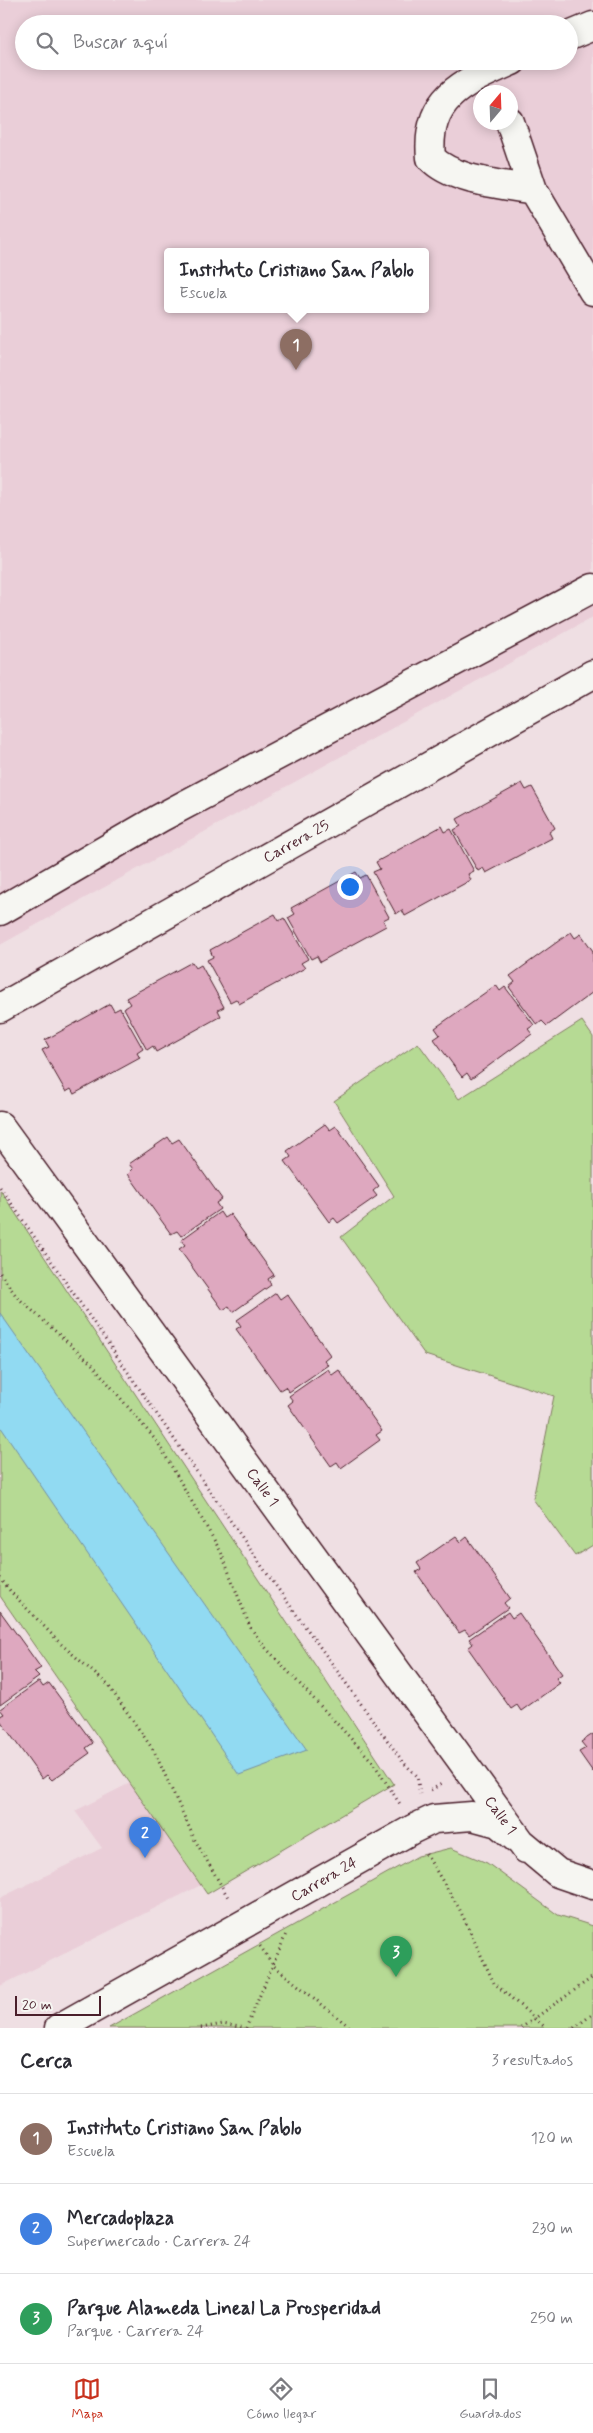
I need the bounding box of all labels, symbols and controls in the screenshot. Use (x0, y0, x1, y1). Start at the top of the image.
search box (15, 15, 578, 70)
icon: search (33, 29, 61, 57)
text: Buscar aquí (73, 30, 168, 55)
north arrow (473, 85, 518, 130)
popup (164, 248, 429, 313)
text: Instituto Cristiano San Pablo (179, 258, 414, 283)
text: Escuela (179, 283, 227, 304)
pin: 1 (280, 329, 312, 370)
street label: Carrera 25 (260, 816, 333, 868)
your location (337, 874, 363, 900)
street label: Calle 1 (241, 1464, 283, 1511)
street label: Calle 1 (479, 1792, 521, 1839)
pin: 2 (129, 1817, 161, 1858)
street label: Carrera 24 (288, 1853, 361, 1907)
pin: 3 (380, 1936, 412, 1977)
scale bar (15, 1993, 101, 2016)
text: 20 m (22, 1996, 52, 2014)
text: Cerca (20, 2047, 73, 2075)
text: 3 resultados (492, 2050, 573, 2071)
text: Instituto Cristiano San Pablo (67, 2116, 302, 2141)
text: 1 (32, 2128, 40, 2149)
text: 120 m (531, 2128, 573, 2149)
text: Escuela (67, 2141, 115, 2162)
text: Mercadoplaza (67, 2206, 174, 2231)
text: 2 (32, 2218, 40, 2239)
text: 230 m (532, 2218, 573, 2239)
text: Supermercado · Carrera 24 (67, 2231, 251, 2252)
text: Parque Alameda Lineal La Prosperidad (67, 2296, 381, 2321)
text: 3 (32, 2308, 40, 2329)
text: 250 m (530, 2308, 573, 2329)
text: Parque · Carrera 24 (67, 2321, 204, 2342)
tab: Mapa (71, 2375, 103, 2423)
tab: Cómo llegar (246, 2375, 316, 2423)
tab: Guardados (459, 2375, 522, 2423)

